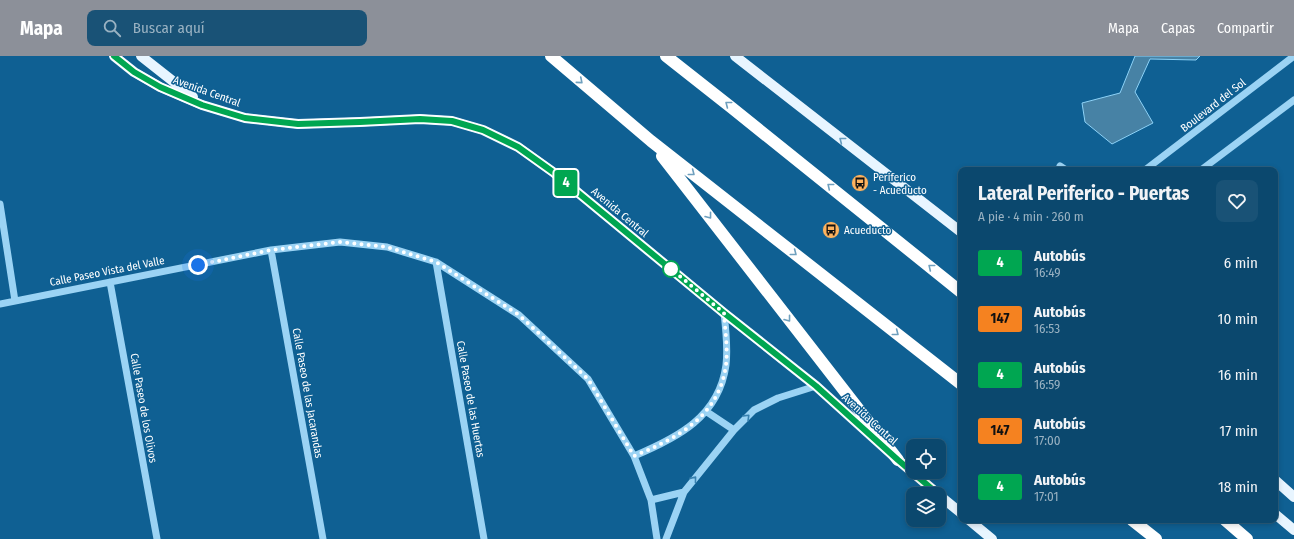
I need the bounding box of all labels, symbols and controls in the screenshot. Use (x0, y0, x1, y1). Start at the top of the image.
search box (87, 10, 367, 46)
text: Mapa (20, 17, 63, 40)
icon: search (101, 17, 123, 39)
text: Buscar aquí (133, 19, 205, 37)
text: Mapa (1108, 20, 1139, 37)
text: Capas (1161, 20, 1195, 37)
text: Compartir (1217, 20, 1274, 37)
street label: Avenida Central (172, 73, 242, 110)
street label: Boulevard del Sol (1178, 76, 1248, 135)
one-way arrow (576, 77, 583, 84)
one-way arrow (726, 102, 733, 109)
one-way arrow (839, 137, 846, 144)
one-way arrow (687, 168, 694, 175)
line badge: 4 (553, 170, 579, 196)
place label: Periferico - Acueducto (873, 171, 927, 197)
bus stop icon: Periferico - Acueducto (850, 173, 870, 193)
text: 4 (562, 174, 570, 191)
button: heart (1216, 180, 1258, 222)
text: Lateral Periferico - Puertas (978, 182, 1189, 205)
one-way arrow (827, 183, 834, 190)
street label: Avenida Central (589, 185, 651, 240)
text: A pie · 4 min · 260 m (978, 209, 1084, 224)
one-way arrow (704, 212, 712, 219)
bus stop icon: Acueducto (821, 220, 841, 240)
place label: Acueducto (844, 224, 891, 237)
text: Autobús (1034, 247, 1085, 265)
one-way arrow (789, 248, 796, 255)
street label: Calle Paseo Vista del Valle (49, 254, 166, 289)
text: 4 (996, 254, 1004, 271)
text: 6 min (1224, 254, 1258, 272)
your location (188, 255, 208, 275)
unlabelled marker (662, 260, 680, 278)
one-way arrow (928, 265, 935, 272)
text: 16:49 (1034, 265, 1061, 280)
text: Autobús (1034, 303, 1085, 321)
text: 147 (991, 310, 1009, 327)
text: 10 min (1218, 310, 1258, 328)
one-way arrow (784, 314, 791, 321)
text: 16:53 (1034, 321, 1060, 336)
street label: Calle Paseo de las Jacarandas (290, 327, 325, 459)
one-way arrow (892, 328, 899, 335)
street label: Calle Paseo de las Huertas (454, 340, 487, 459)
street label: Calle Paseo de los Olivos (127, 352, 160, 464)
text: Autobús (1034, 359, 1085, 377)
text: 4 (996, 366, 1004, 383)
text: 16 min (1218, 366, 1258, 384)
text: 16:59 (1034, 377, 1060, 392)
street label: Avenida Central (839, 391, 900, 448)
one-way arrow (742, 414, 750, 421)
text: Autobús (1034, 415, 1085, 433)
text: 147 (991, 422, 1009, 439)
text: 17 min (1219, 422, 1258, 440)
text: 17:00 (1034, 433, 1061, 448)
map controls (906, 439, 946, 527)
button: locate (906, 439, 946, 479)
text: Autobús (1034, 471, 1085, 489)
one-way arrow (690, 477, 697, 484)
text: 4 (996, 478, 1004, 495)
text: 18 min (1218, 478, 1258, 496)
button: layers (906, 487, 946, 527)
text: 17:01 (1034, 489, 1059, 504)

